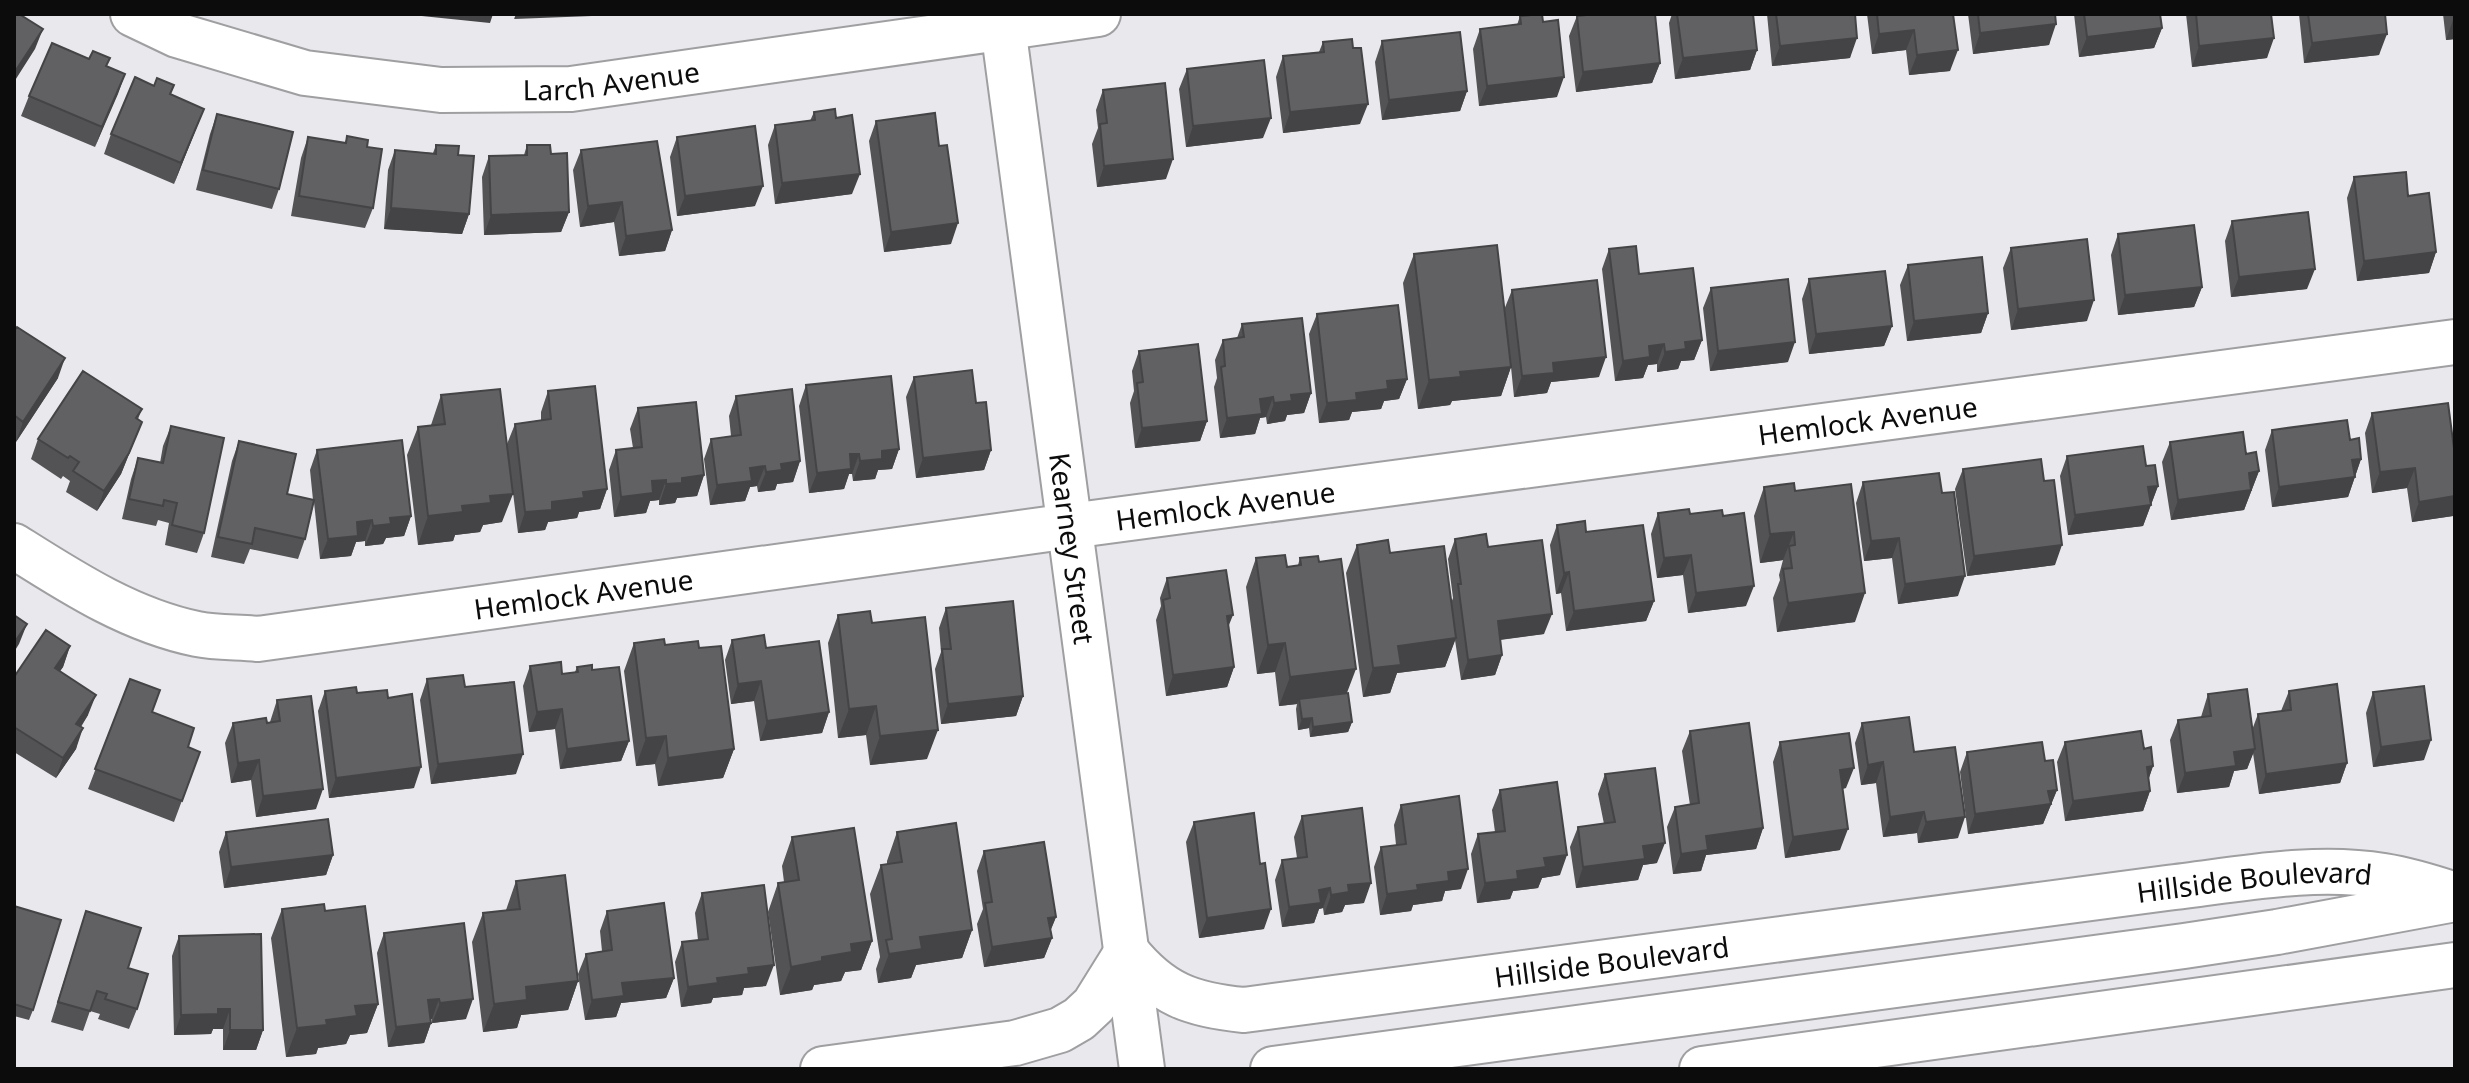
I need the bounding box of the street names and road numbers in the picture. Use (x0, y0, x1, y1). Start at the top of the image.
street label: Larch Avenue (523, 52, 702, 108)
street label: Hemlock Avenue (1756, 387, 1980, 453)
street label: Kearney Street (1041, 450, 1104, 646)
street label: Hemlock Avenue (1113, 472, 1337, 539)
street label: Hemlock Avenue (471, 560, 695, 628)
street label: Hillside Boulevard (2134, 853, 2374, 911)
street label: Hillside Boulevard (1492, 927, 1731, 996)

